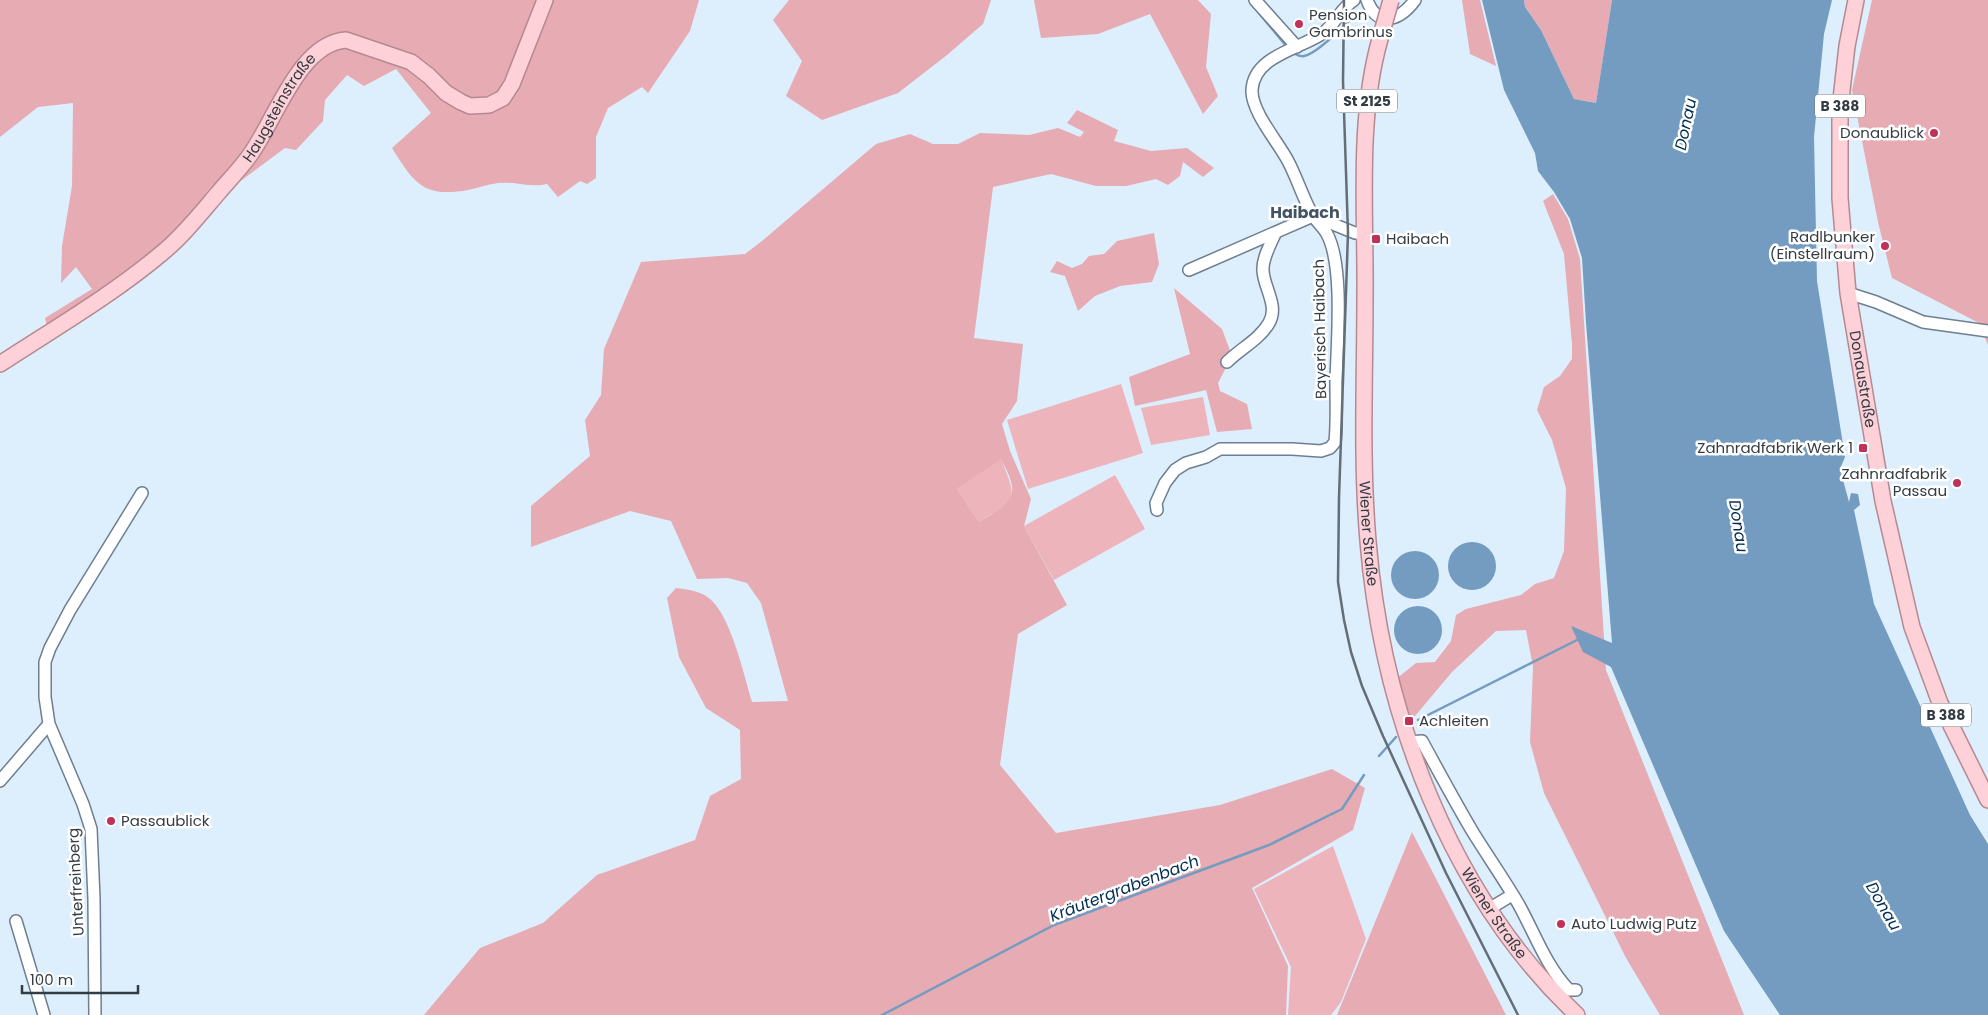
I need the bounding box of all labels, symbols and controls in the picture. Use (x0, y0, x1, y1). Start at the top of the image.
place label: Pension Gambrinus (1309, 4, 1393, 42)
marker: Pension Gambrinus (1293, 18, 1305, 30)
street label: Haugsteinstraße (237, 48, 320, 166)
road number: St 2125 (1337, 90, 1397, 112)
road number: B 388 (1815, 94, 1865, 118)
water label: Donau (1669, 96, 1702, 152)
place label: Donaublick (1840, 122, 1924, 143)
marker: Donaublick (1928, 127, 1940, 139)
district label: Haibach (1270, 201, 1340, 224)
place label: Radlbunker (Einstellraum) (1770, 226, 1875, 264)
place label: Haibach (1386, 228, 1449, 249)
marker: Haibach (1370, 233, 1382, 245)
marker: Radlbunker (Einstellraum) (1879, 240, 1891, 252)
street label: Bayerisch Haibach (1308, 259, 1331, 399)
street label: Donaustraße (1844, 329, 1881, 429)
place label: Zahnradfabrik Werk 1 (1697, 437, 1853, 458)
marker: Zahnradfabrik Werk 1 (1857, 442, 1869, 454)
place label: Zahnradfabrik Passau (1841, 463, 1947, 501)
marker: Zahnradfabrik Passau (1951, 477, 1963, 489)
street label: Wiener Straße (1355, 480, 1384, 587)
water label: Donau (1723, 498, 1754, 554)
road number: B 388 (1921, 704, 1971, 726)
place label: Achleiten (1419, 710, 1489, 731)
marker: Achleiten (1403, 715, 1415, 727)
place label: Passaublick (121, 810, 210, 831)
marker: Passaublick (105, 815, 117, 827)
street label: Unterfreinberg (62, 827, 89, 937)
water label: Kräutergrabenbach (1046, 849, 1202, 928)
street label: Wiener Straße (1456, 864, 1532, 963)
water label: Donau (1860, 878, 1907, 935)
place label: Auto Ludwig Putz (1571, 913, 1697, 934)
marker: Auto Ludwig Putz (1555, 918, 1567, 930)
scale bar (22, 962, 139, 994)
text: 100 m (30, 969, 73, 990)

